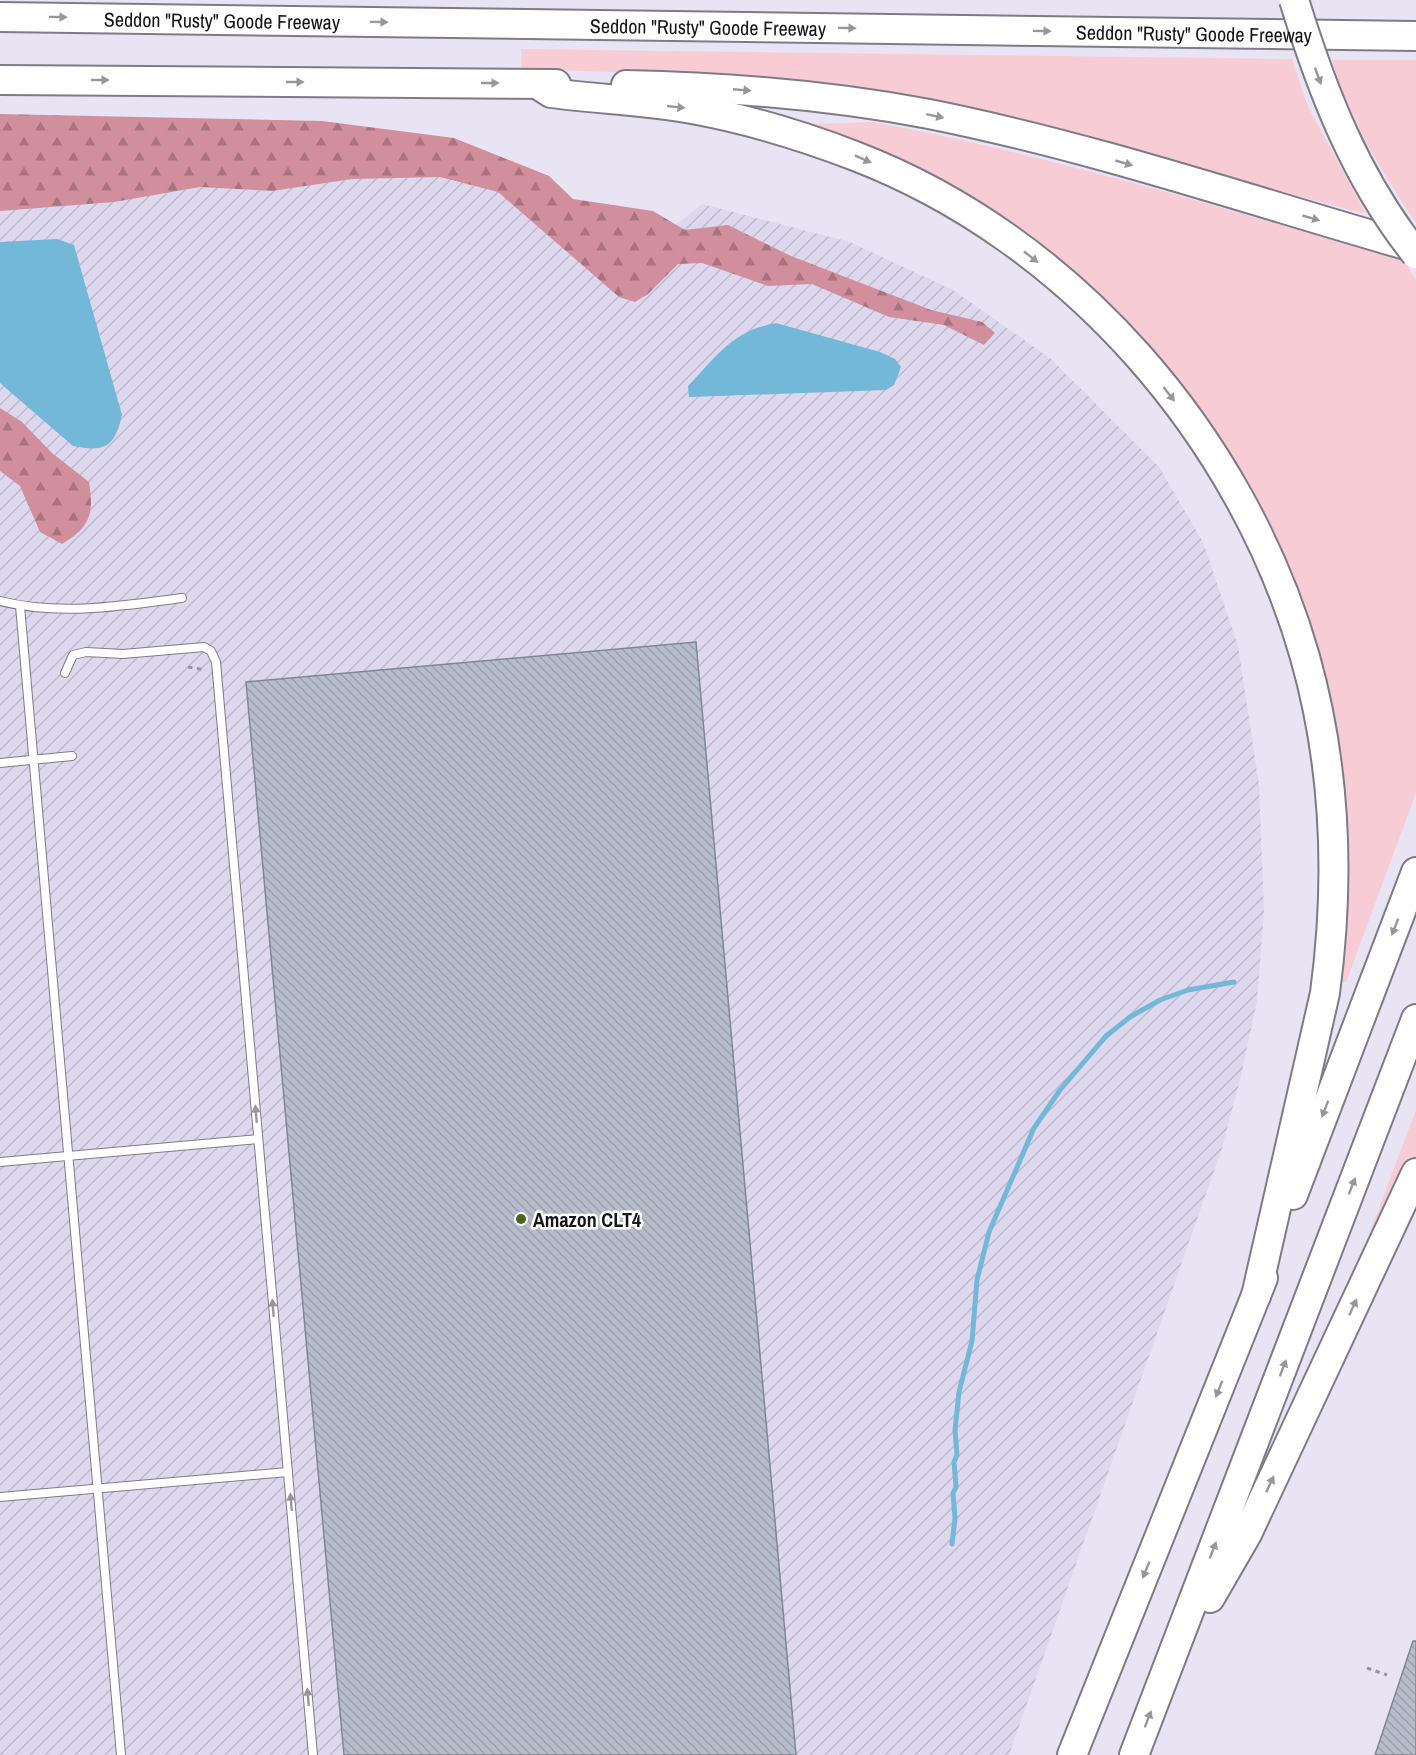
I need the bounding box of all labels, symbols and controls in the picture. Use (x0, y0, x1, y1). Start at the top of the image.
street label: Seddon "Rusty" Goode Freeway (104, 5, 341, 35)
street label: Seddon "Rusty" Goode Freeway (590, 11, 827, 42)
one-way arrow (49, 13, 68, 22)
one-way arrow (370, 17, 389, 27)
street label: Seddon "Rusty" Goode Freeway (1076, 18, 1313, 48)
one-way arrow (838, 24, 857, 33)
one-way arrow (1033, 26, 1052, 36)
one-way arrow (1314, 67, 1324, 85)
one-way arrow (91, 76, 110, 85)
one-way arrow (286, 77, 305, 87)
one-way arrow (481, 78, 500, 88)
one-way arrow (733, 85, 752, 95)
one-way arrow (666, 102, 685, 112)
one-way arrow (926, 112, 945, 121)
one-way arrow (855, 155, 872, 164)
one-way arrow (1115, 159, 1133, 168)
one-way arrow (1303, 214, 1321, 223)
one-way arrow (1024, 250, 1039, 262)
one-way arrow (1163, 386, 1175, 401)
one-way arrow (1390, 918, 1399, 936)
one-way arrow (1320, 1100, 1330, 1118)
one-way arrow (251, 1104, 261, 1123)
one-way arrow (1348, 1176, 1358, 1194)
place label: Amazon CLT4 (533, 1206, 641, 1233)
marker: Amazon CLT4 (514, 1212, 528, 1226)
one-way arrow (268, 1299, 278, 1318)
one-way arrow (1348, 1299, 1357, 1316)
one-way arrow (1278, 1359, 1288, 1377)
one-way arrow (1214, 1381, 1224, 1399)
one-way arrow (1265, 1475, 1274, 1492)
one-way arrow (286, 1493, 296, 1512)
one-way arrow (1209, 1541, 1218, 1559)
one-way arrow (1141, 1562, 1151, 1580)
one-way arrow (303, 1687, 313, 1706)
one-way arrow (1144, 1710, 1154, 1728)

